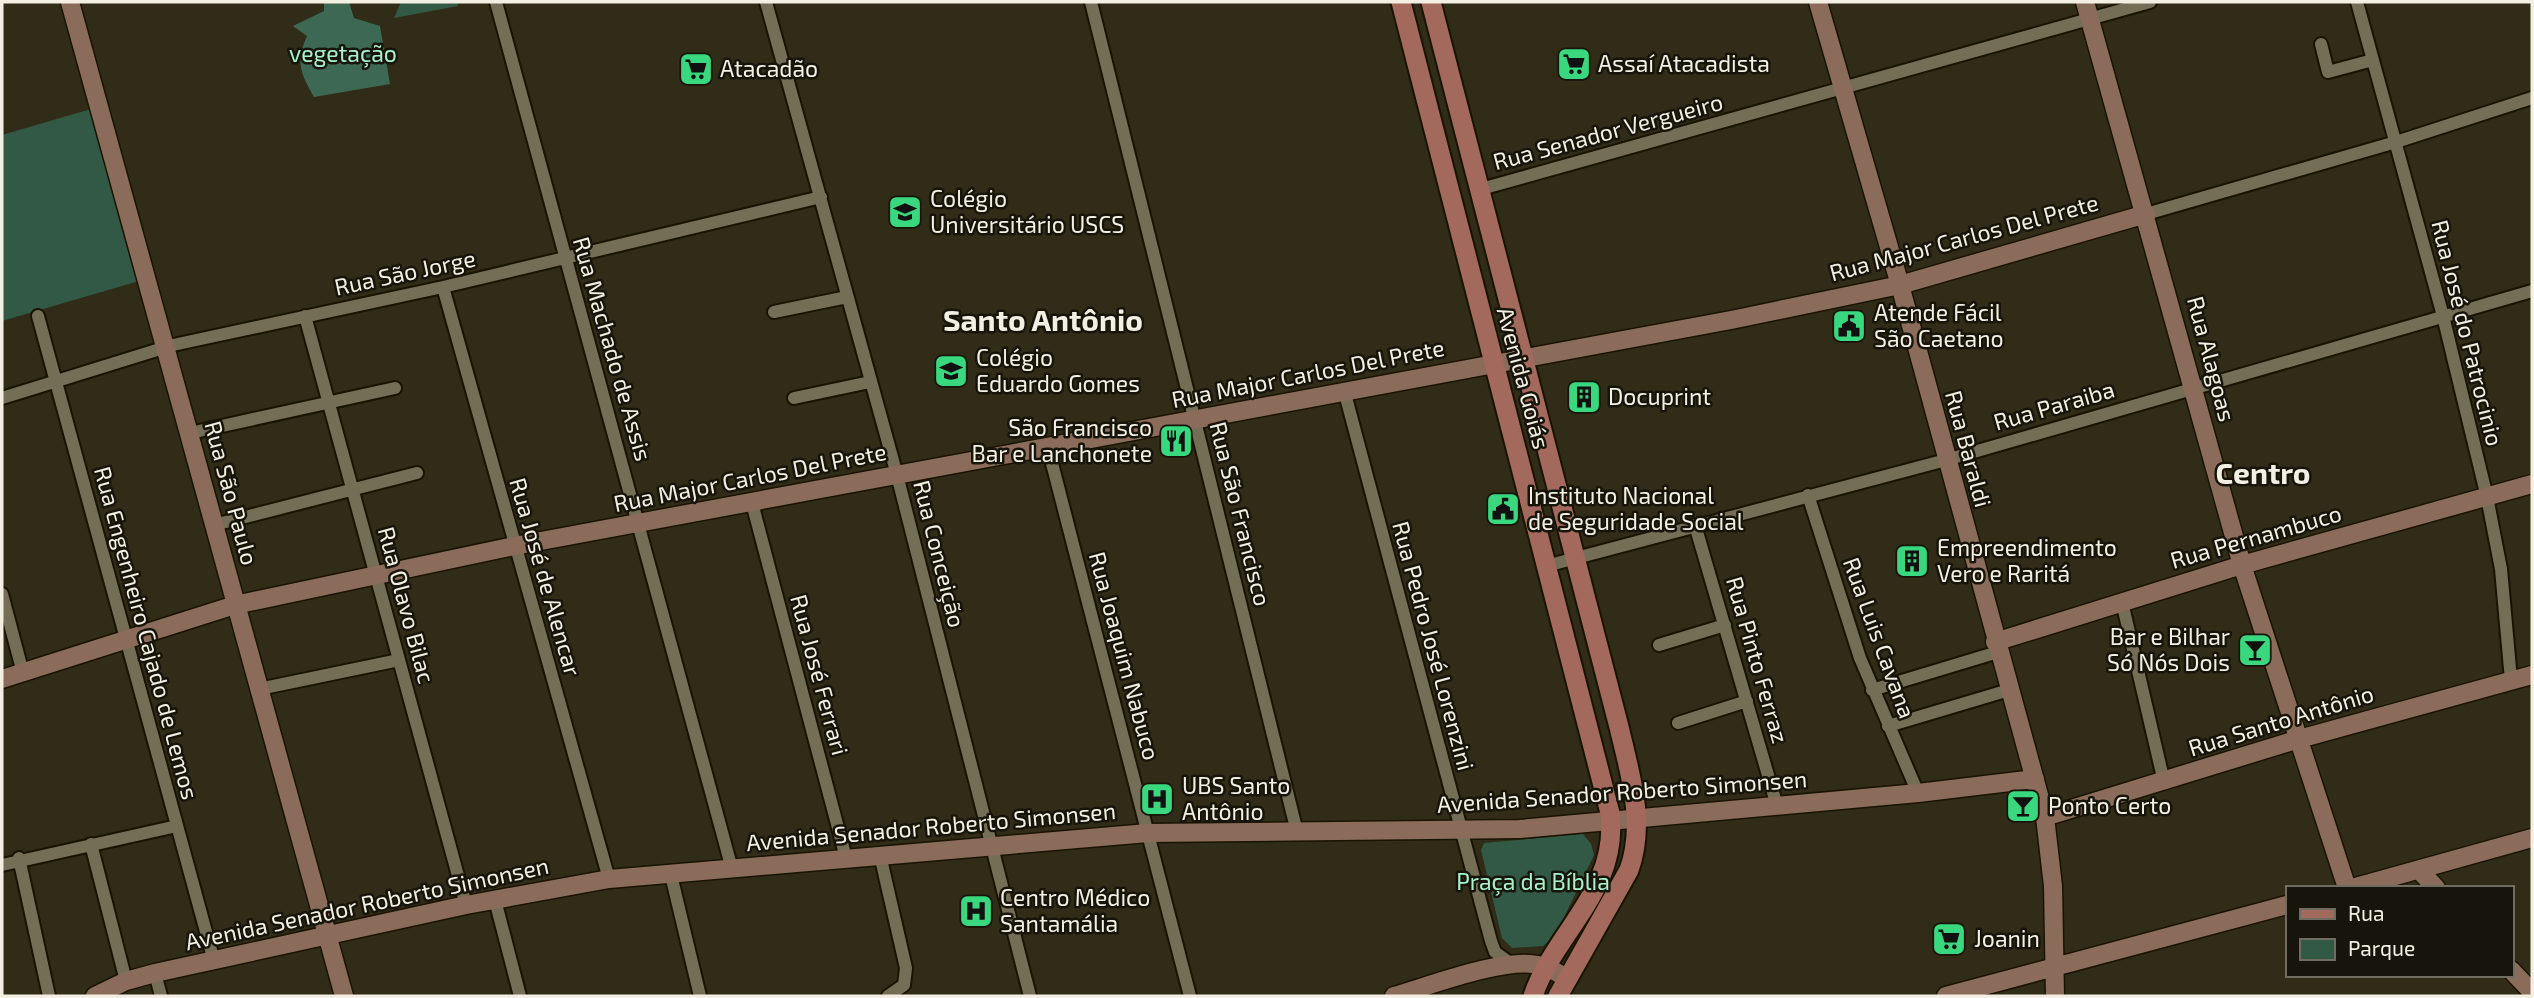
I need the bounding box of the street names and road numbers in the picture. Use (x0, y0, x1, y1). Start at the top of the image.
street label: Rua Senador Vergueiro (1490, 87, 1726, 175)
street label: Rua Major Carlos Del Prete (1826, 188, 2101, 286)
street label: Rua José do Patrocinio (2426, 217, 2510, 449)
street label: Rua Machado de Assis (568, 234, 658, 464)
street label: Rua São Jorge (332, 243, 478, 301)
street label: Rua Alagoas (2182, 293, 2242, 424)
street label: Avenida Goiás (1492, 304, 1556, 452)
street label: Rua Major Carlos Del Prete (1169, 333, 1447, 413)
street label: Rua Paraiba (1990, 374, 2117, 436)
street label: Rua Baraldi (1940, 387, 1998, 510)
street label: Rua São Paulo (199, 418, 265, 568)
street label: Rua São Francisco (1205, 419, 1277, 609)
street label: Rua Major Carlos Del Prete (611, 437, 889, 517)
street label: Rua Engenheiro Cajado de Lemos (89, 463, 205, 802)
street label: Rua José de Alencar (504, 474, 588, 679)
street label: Rua Conceição (907, 477, 972, 630)
street label: Rua Pernambuco (2167, 498, 2344, 574)
street label: Rua Pedro José Lorenzini (1387, 518, 1481, 773)
street label: Rua Olavo Bilac (373, 523, 441, 686)
street label: Rua Joaquim Nabuco (1084, 549, 1166, 763)
street label: Rua Luis Cavana (1838, 553, 1922, 722)
street label: Rua Pinto Ferraz (1721, 573, 1795, 746)
street label: Rua José Ferrari (785, 591, 855, 758)
street label: Rua Santo Antônio (2185, 679, 2377, 762)
street label: Avenida Senador Roberto Simonsen (1436, 764, 1808, 818)
street label: Avenida Senador Roberto Simonsen (745, 796, 1117, 856)
street label: Avenida Senador Roberto Simonsen (182, 851, 551, 955)

